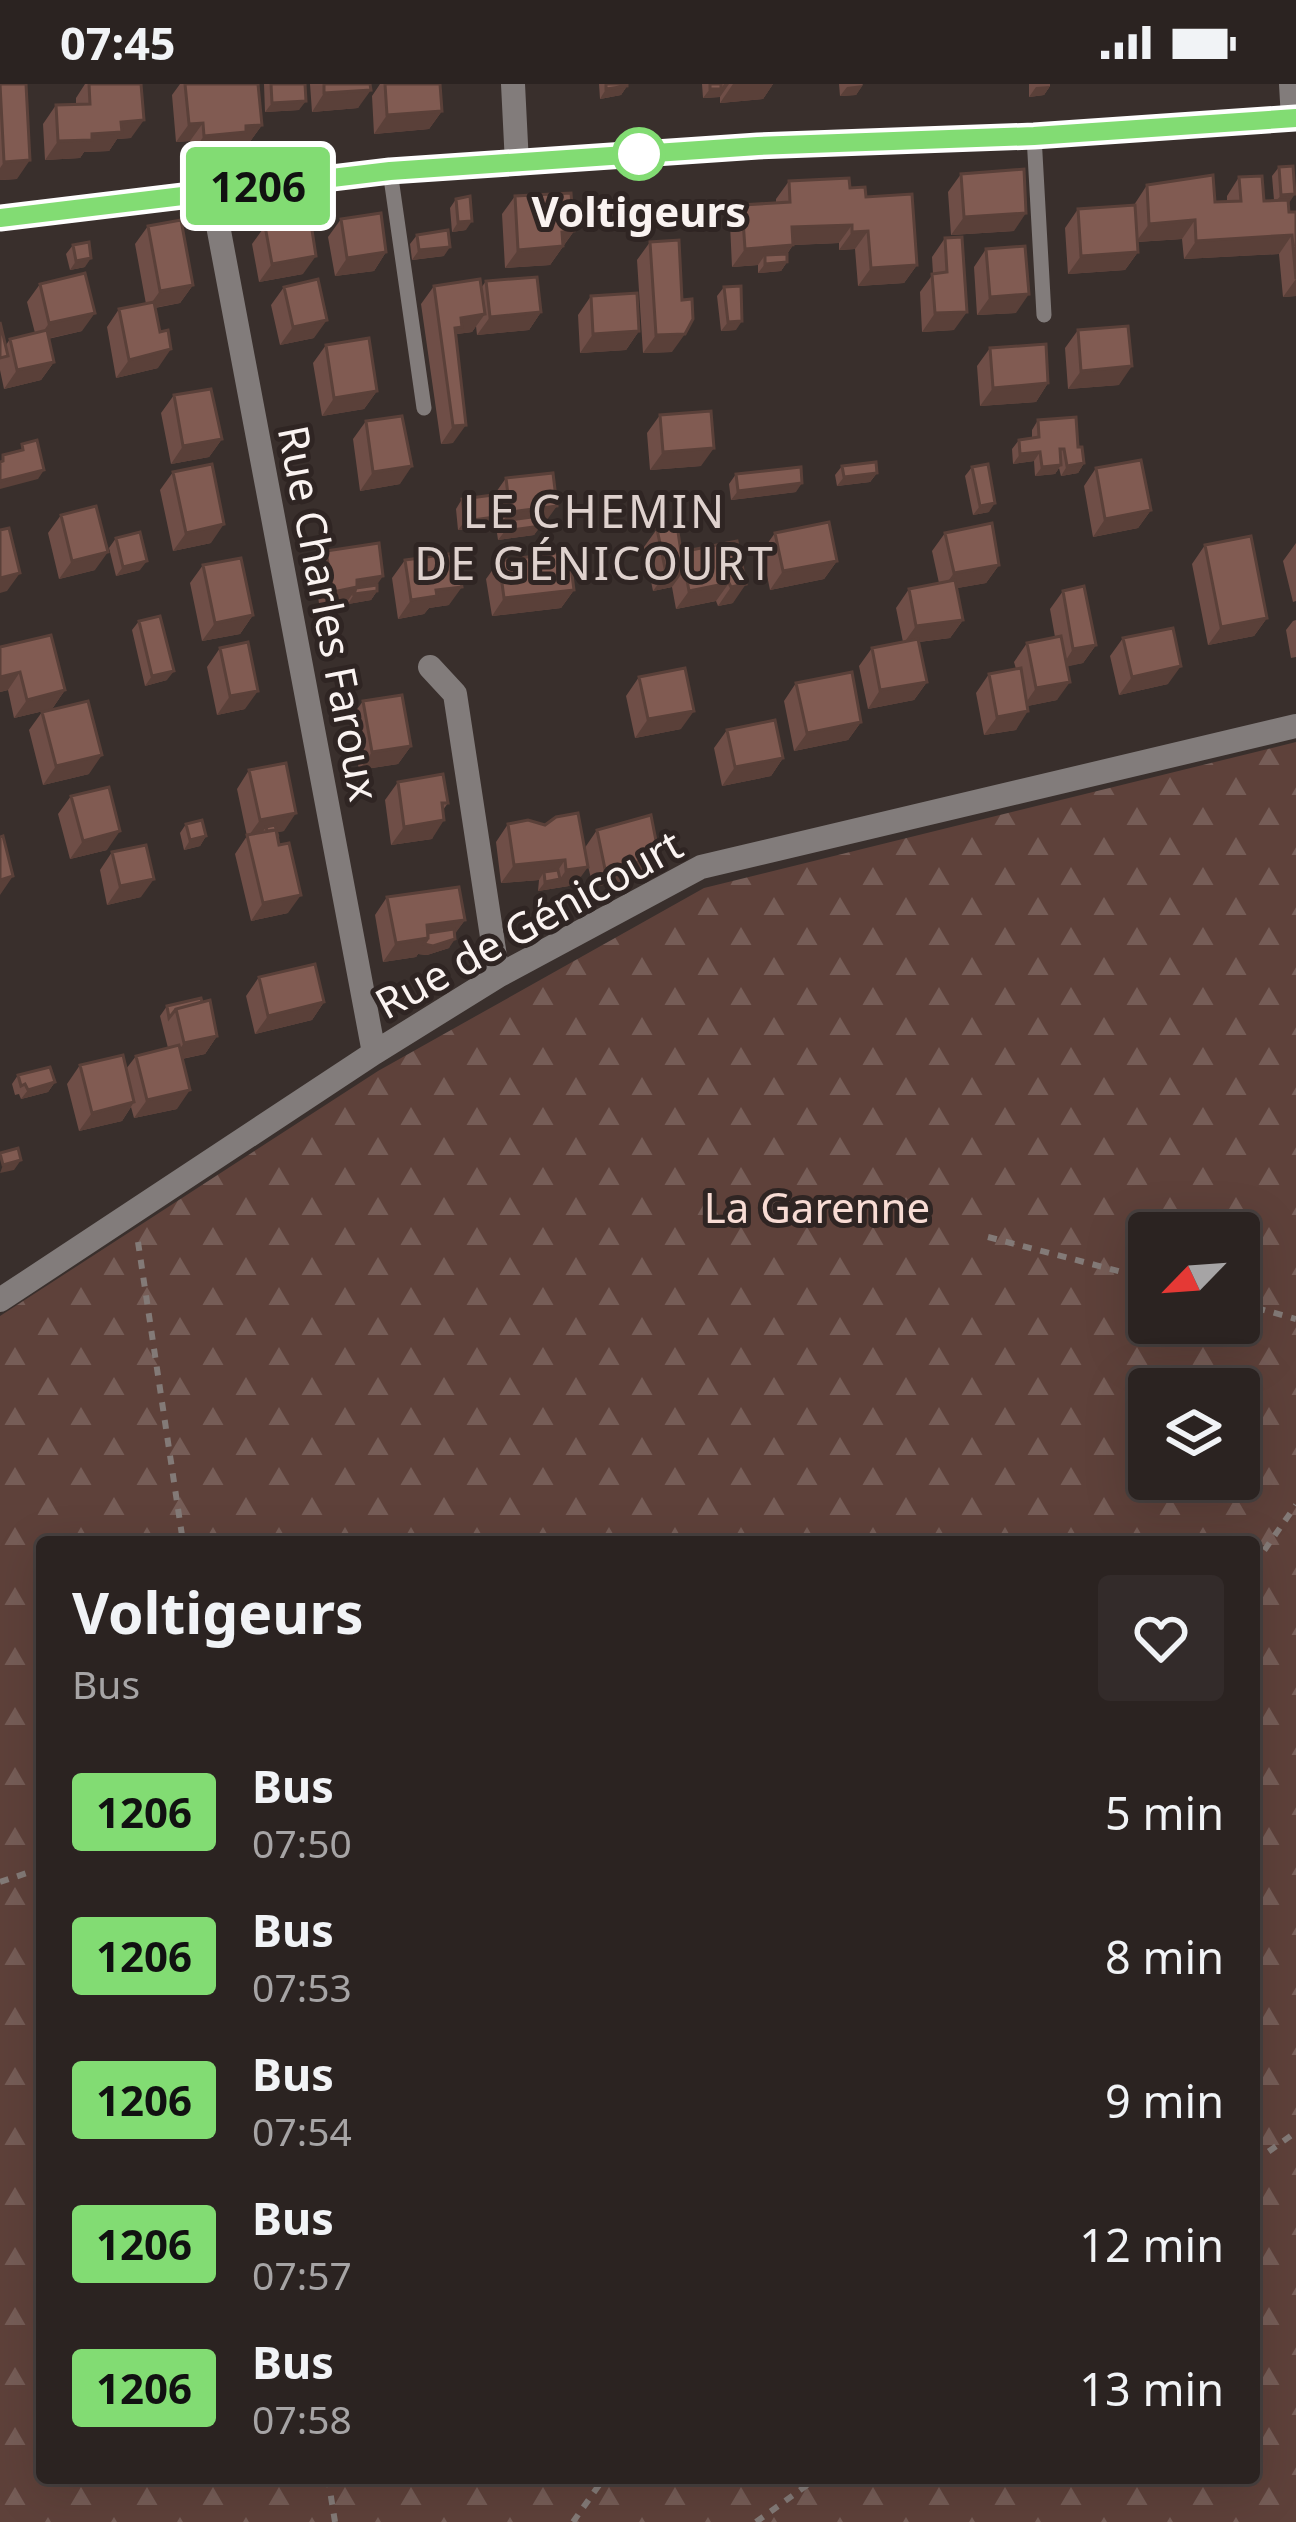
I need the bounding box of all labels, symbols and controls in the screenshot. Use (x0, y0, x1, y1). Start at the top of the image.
text: 07:45 (60, 12, 176, 73)
marker: Voltigeurs (614, 129, 664, 179)
line badge: 1206 (174, 147, 342, 225)
text: 1206 (210, 157, 306, 214)
place label: Voltigeurs (532, 182, 746, 239)
street label: Rue Charles Faroux (266, 421, 394, 805)
district label: LE CHEMIN DE GÉNICOURT (414, 480, 776, 593)
street label: Rue de Génicourt (365, 815, 691, 1031)
park label: La Garenne (704, 1178, 930, 1235)
north arrow (1128, 1212, 1260, 1344)
map controls (1128, 1212, 1260, 1500)
button: layers (1128, 1368, 1260, 1500)
text: Voltigeurs (72, 1573, 364, 1651)
button: heart (1098, 1575, 1224, 1701)
text: Bus (72, 1657, 140, 1710)
text: Bus (252, 1755, 334, 1816)
text: 5 min (1105, 1782, 1224, 1843)
text: 1206 (96, 1783, 192, 1840)
text: 07:50 (252, 1816, 352, 1869)
text: Bus (252, 1899, 334, 1960)
text: 8 min (1105, 1926, 1224, 1987)
text: 1206 (96, 1927, 192, 1984)
text: 07:53 (252, 1960, 352, 2013)
text: Bus (252, 2043, 334, 2104)
text: 9 min (1105, 2070, 1224, 2131)
text: 1206 (96, 2071, 192, 2128)
text: 07:54 (252, 2104, 352, 2157)
text: Bus (252, 2187, 334, 2248)
text: 12 min (1079, 2214, 1224, 2275)
text: 1206 (96, 2215, 192, 2272)
text: 07:57 (252, 2248, 352, 2301)
text: Bus (252, 2331, 334, 2392)
text: 13 min (1079, 2358, 1224, 2419)
text: 1206 (96, 2359, 192, 2416)
text: 07:58 (252, 2392, 352, 2445)

